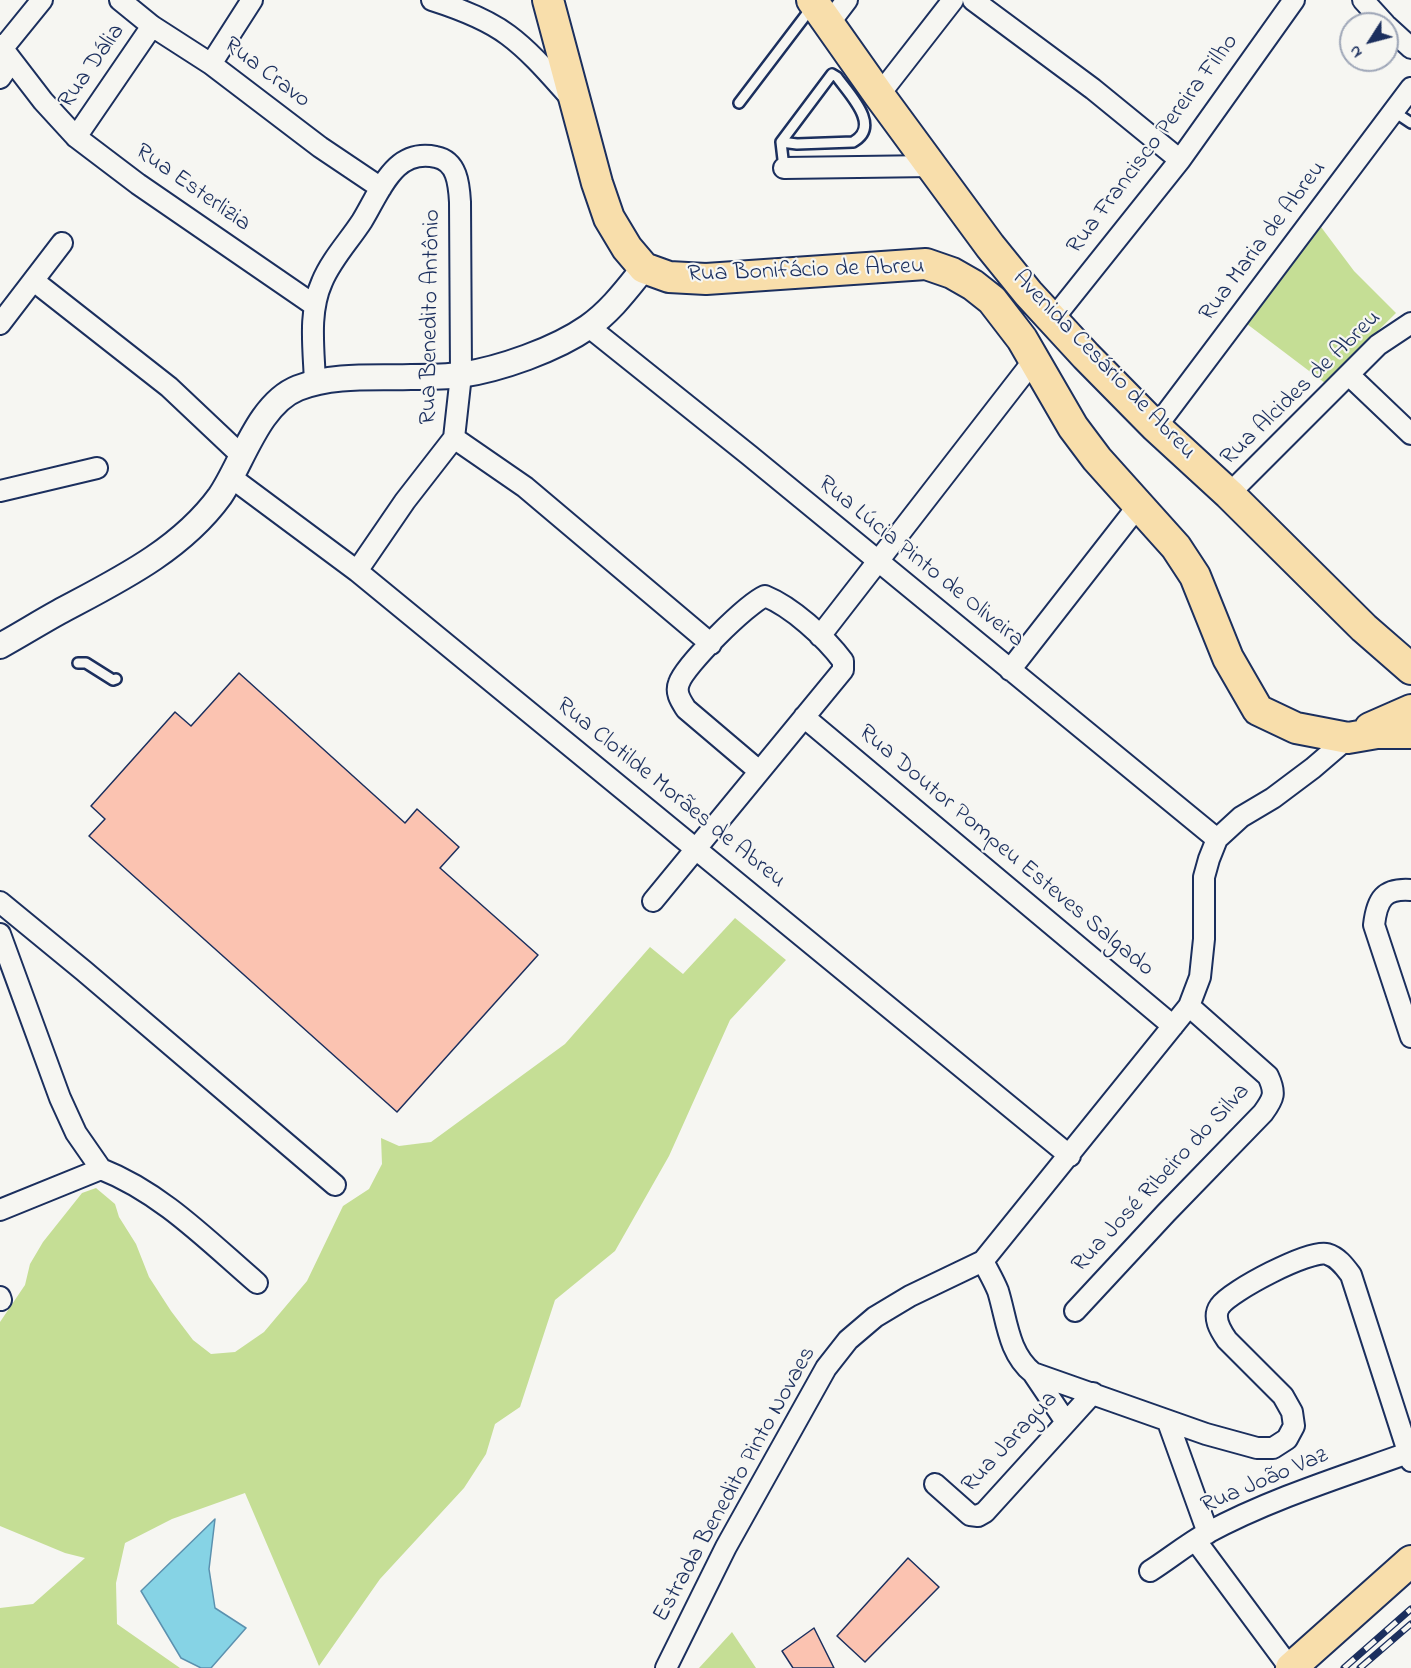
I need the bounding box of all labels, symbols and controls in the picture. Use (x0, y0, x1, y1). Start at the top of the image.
north arrow (1339, 12, 1399, 72)
street label: Rua Dália (53, 19, 133, 115)
street label: Rua Francisco Pereira Filho (1062, 29, 1246, 261)
street label: Rua Cravo (217, 32, 315, 116)
text: N (1343, 40, 1369, 63)
street label: Rua Esterlizia (129, 139, 255, 239)
street label: Rua Maria de Abreu (1194, 156, 1334, 328)
street label: Rua Benedito Antônio (416, 209, 448, 425)
street label: Rua Bonifácio de Abreu (687, 253, 925, 291)
street label: Avenida Cesário de Abreu (1005, 265, 1201, 467)
street label: Rua Alcides de Abreu (1216, 305, 1388, 473)
street label: Rua Lúcia Pinto de Oliveira (811, 471, 1029, 655)
street label: Rua Clotilde Morães de Abreu (549, 692, 791, 896)
street label: Rua Doutor Pompeu Esteves Salgado (851, 720, 1159, 984)
street label: Rua José Ribeiro do Silva (1067, 1078, 1257, 1280)
street label: Estrada Benedito Pinto Novaes (648, 1342, 824, 1628)
street label: Rua Jaragua (957, 1386, 1065, 1500)
street label: Rua João Vaz (1197, 1442, 1333, 1522)

